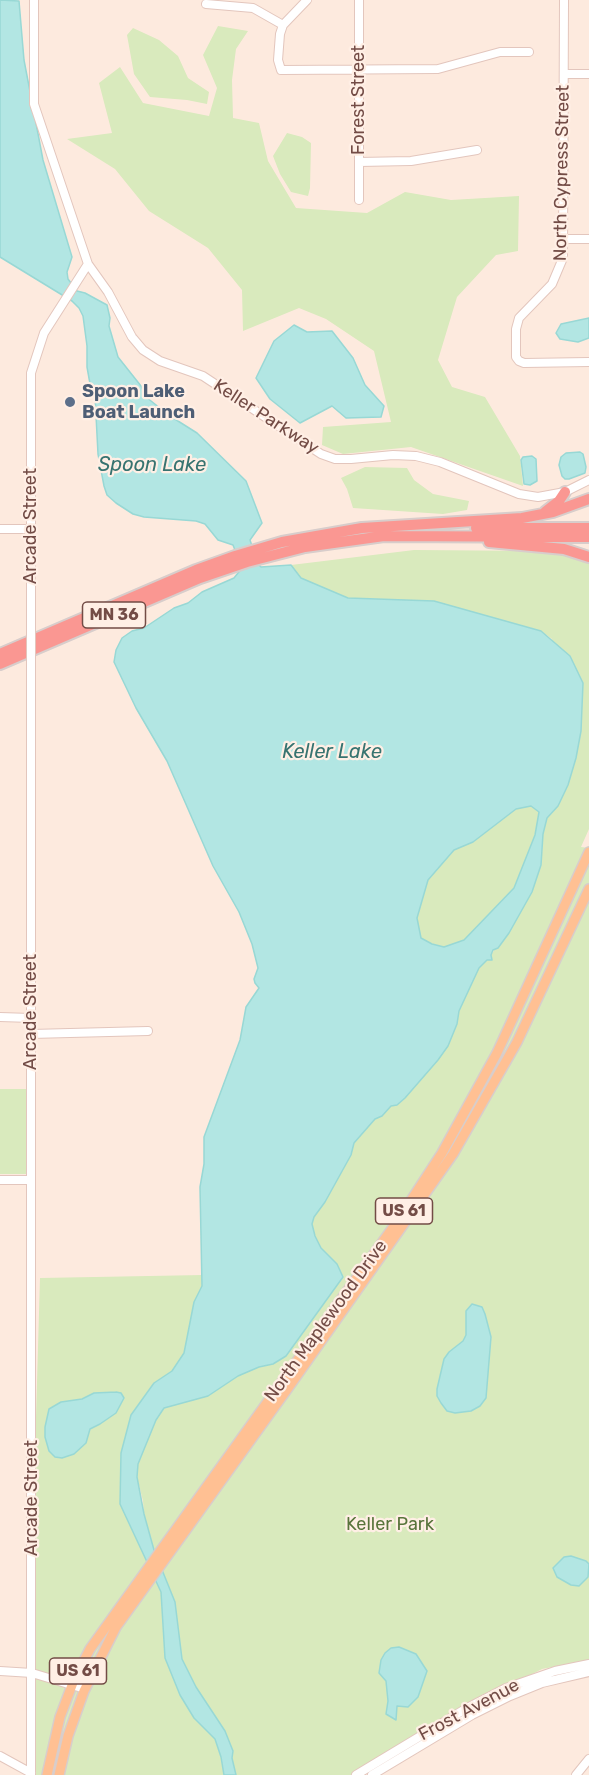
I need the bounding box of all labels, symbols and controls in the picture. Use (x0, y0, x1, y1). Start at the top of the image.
street label: Forest Street (348, 45, 370, 155)
street label: North Cypress Street (550, 85, 574, 261)
street label: Keller Parkway (209, 375, 323, 459)
place label: Spoon Lake Boat Launch (82, 381, 195, 424)
marker: Spoon Lake Boat Launch (63, 395, 77, 409)
water label: Spoon Lake (98, 453, 206, 477)
street label: Arcade Street (20, 468, 42, 584)
road number: MN 36 (82, 602, 146, 628)
water label: Keller Lake (282, 740, 382, 764)
street label: Arcade Street (20, 954, 42, 1070)
road number: US 61 (376, 1198, 432, 1224)
street label: North Maplewood Drive (260, 1236, 392, 1406)
street label: Arcade Street (21, 1440, 43, 1556)
park label: Keller Park (346, 1514, 434, 1536)
road number: US 61 (50, 1658, 106, 1684)
street label: Frost Avenue (415, 1674, 523, 1746)

